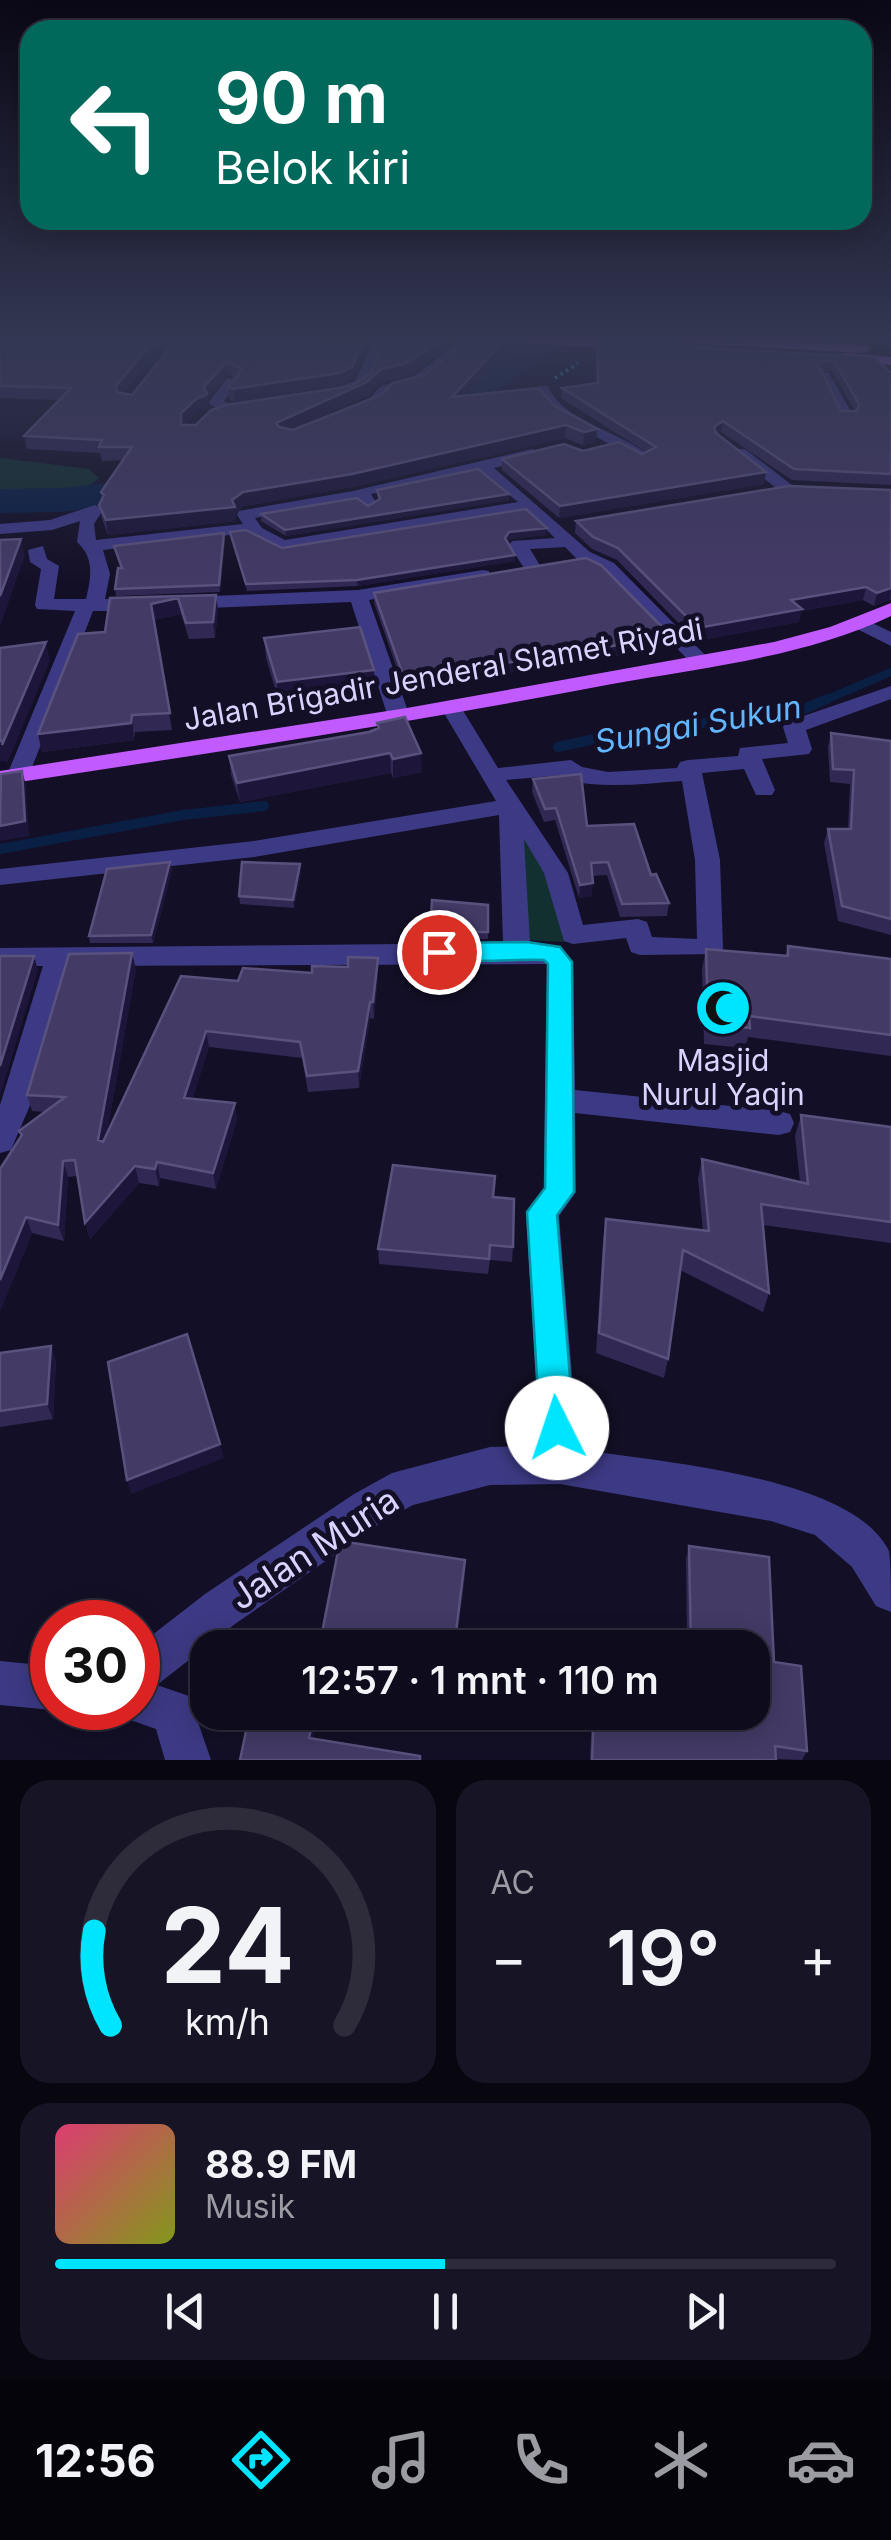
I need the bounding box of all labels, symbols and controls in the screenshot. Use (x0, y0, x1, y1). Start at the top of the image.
text: 90 m (215, 55, 388, 140)
icon: left (50, 60, 180, 190)
text: Belok kiri (215, 140, 410, 195)
street label: Jalan Brigadir Jenderal Slamet Riyadi (181, 611, 705, 737)
water label: Sungai Sukun (592, 687, 804, 761)
pin (397, 910, 482, 995)
icon: arrive (412, 925, 467, 980)
mosque icon: Masjid Nurul Yaqin (693, 978, 753, 1038)
place label: Masjid Nurul Yaqin (641, 1042, 805, 1112)
position arrow (505, 1376, 609, 1480)
street label: Jalan Muria (222, 1478, 406, 1618)
speed limit sign: 30 (30, 1600, 160, 1730)
text: 12:57 · 1 mnt · 110 m (301, 1657, 659, 1703)
text: AC (491, 1863, 535, 1902)
text: 24 (161, 1882, 295, 2008)
text: 19° (606, 1912, 720, 2003)
text: − (491, 1925, 527, 1991)
text: + (800, 1925, 836, 1991)
text: km/h (185, 2000, 270, 2044)
text: 88.9 FM (205, 2141, 357, 2187)
text: Musik (205, 2187, 295, 2226)
icon: previous (158, 2284, 213, 2339)
icon: pause (418, 2284, 473, 2339)
icon: next (678, 2284, 733, 2339)
icon: directions (226, 2425, 296, 2495)
icon: music (366, 2425, 436, 2495)
icon: phone (506, 2425, 576, 2495)
icon: climate (646, 2425, 716, 2495)
icon: car (786, 2425, 856, 2495)
text: 12:56 (35, 2433, 156, 2488)

